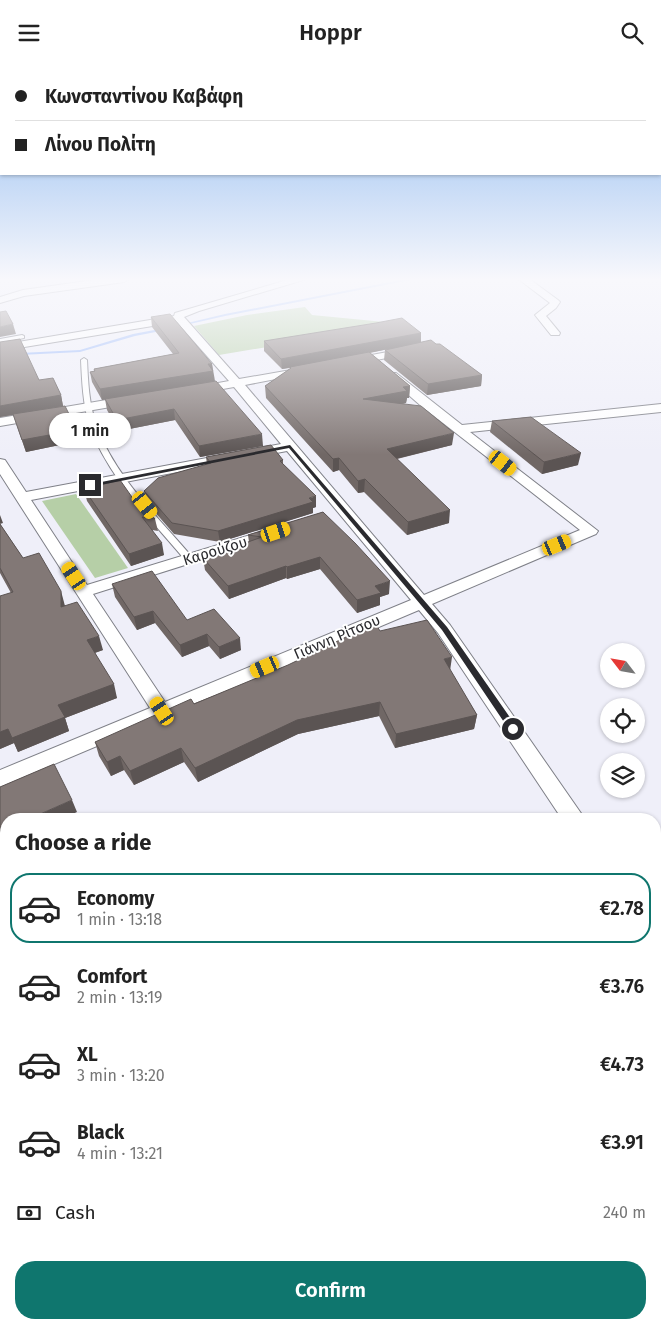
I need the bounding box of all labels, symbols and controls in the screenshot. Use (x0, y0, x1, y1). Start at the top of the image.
icon: menu (15, 19, 43, 47)
text: Hoppr (299, 19, 362, 46)
icon: search (618, 19, 646, 47)
text: Κωνσταντίνου Καβάφη (45, 85, 243, 108)
text: Λίνου Πολίτη (45, 133, 156, 156)
callout: 1 min (49, 413, 131, 447)
text: 1 min (71, 421, 109, 440)
car (486, 448, 519, 478)
route end (79, 474, 101, 496)
car (129, 489, 160, 521)
car (259, 520, 292, 544)
car (540, 532, 573, 558)
street label: Καρούζου (181, 533, 249, 569)
car (59, 559, 88, 593)
street label: Γιάννη Ρίτσου (291, 611, 383, 663)
north arrow (600, 643, 645, 687)
map controls (600, 643, 645, 798)
car (248, 654, 281, 680)
car (147, 694, 176, 728)
button: locate (600, 698, 645, 743)
route start (502, 718, 524, 740)
button: layers (600, 753, 645, 798)
text: Choose a ride (15, 829, 151, 856)
icon: car (17, 886, 62, 931)
text: Economy (77, 887, 154, 910)
text: €2.78 (599, 897, 644, 920)
text: 1 min · 13:18 (77, 910, 162, 929)
icon: car (17, 964, 62, 1009)
text: Comfort (77, 965, 147, 988)
text: €3.76 (600, 975, 644, 998)
text: 2 min · 13:19 (77, 988, 163, 1007)
icon: car (17, 1042, 62, 1087)
text: XL (77, 1043, 98, 1066)
text: €4.73 (600, 1053, 644, 1076)
text: 3 min · 13:20 (77, 1066, 165, 1085)
icon: car (17, 1120, 62, 1165)
text: Black (77, 1121, 124, 1144)
text: €3.91 (600, 1131, 644, 1154)
text: 4 min · 13:21 (77, 1144, 163, 1163)
icon: cash (15, 1199, 43, 1227)
text: Cash (55, 1201, 96, 1224)
text: 240 m (603, 1203, 646, 1222)
button: Confirm (15, 1261, 646, 1319)

